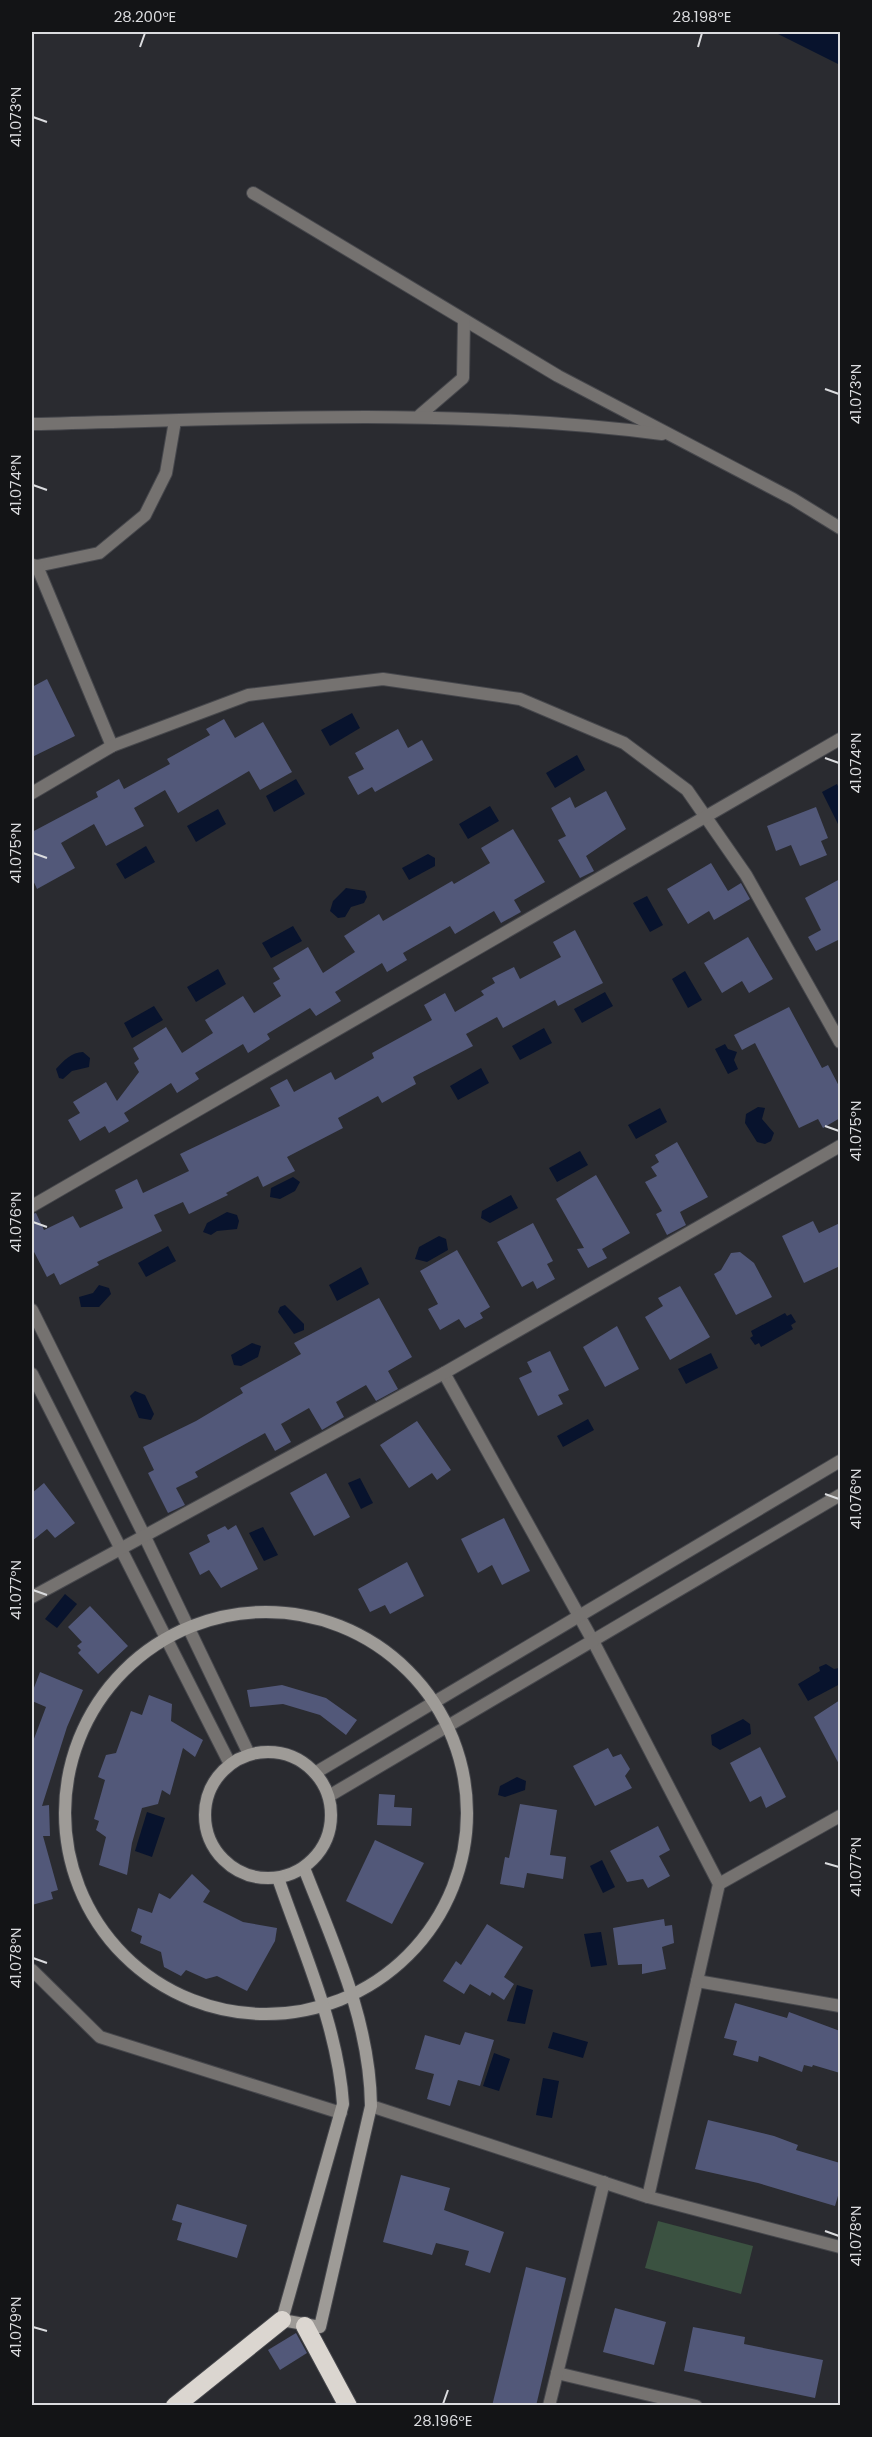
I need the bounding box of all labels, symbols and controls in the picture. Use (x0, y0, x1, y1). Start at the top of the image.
text: 28.200°E (114, 6, 176, 27)
text: 28.198°E (673, 6, 731, 27)
text: 41.073°N (5, 87, 26, 147)
text: 41.073°N (845, 364, 866, 424)
text: 41.074°N (5, 454, 26, 516)
text: 41.074°N (845, 732, 866, 794)
text: 41.075°N (5, 822, 26, 884)
text: 41.075°N (845, 1100, 866, 1162)
text: 41.076°N (5, 1191, 26, 1253)
text: 41.076°N (845, 1468, 866, 1530)
text: 41.077°N (5, 1560, 26, 1620)
text: 41.077°N (845, 1837, 866, 1897)
text: 41.078°N (5, 1927, 26, 1989)
text: 41.078°N (845, 2205, 866, 2267)
text: 41.079°N (5, 2296, 26, 2358)
text: 28.196°E (414, 2410, 472, 2431)

